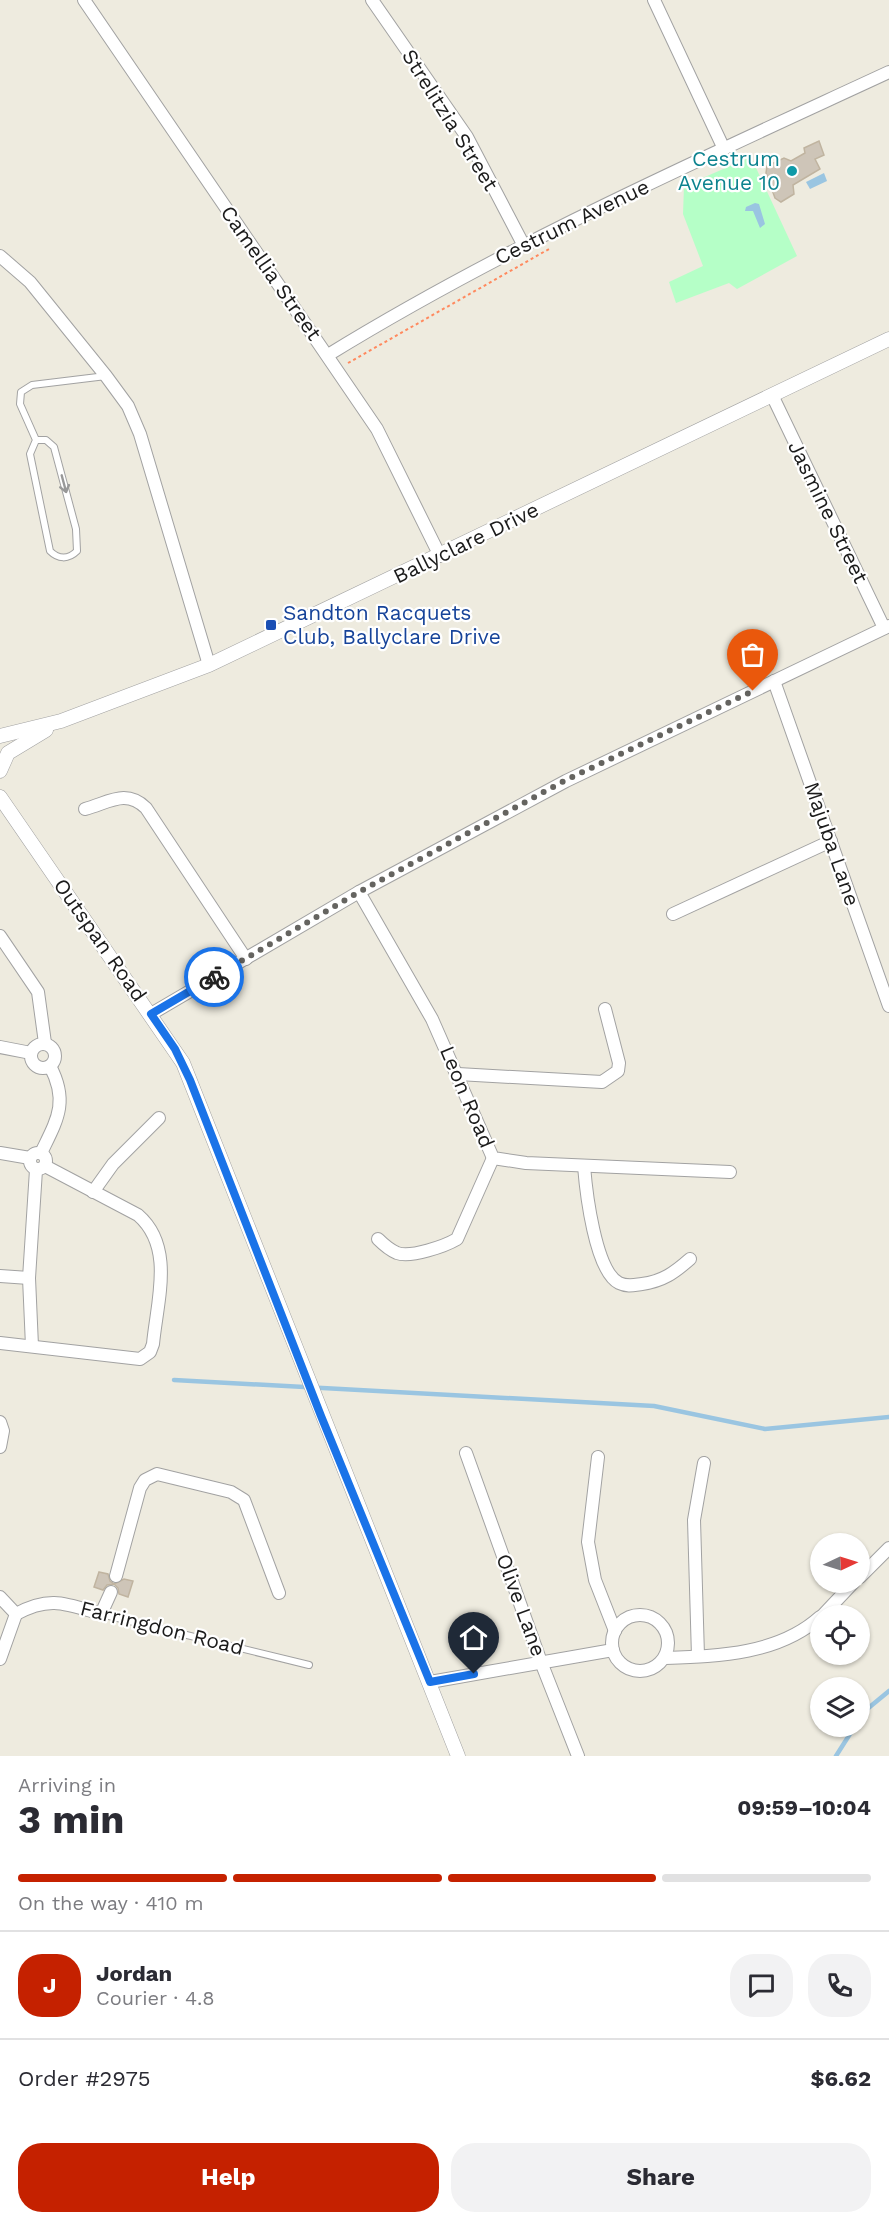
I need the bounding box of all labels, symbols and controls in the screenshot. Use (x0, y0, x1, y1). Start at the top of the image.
street label: Strelitzia Street (397, 44, 504, 195)
place label: Cestrum Avenue 10 (678, 146, 780, 195)
marker: Cestrum Avenue 10 (785, 164, 799, 178)
street label: Cestrum Avenue (491, 173, 653, 270)
street label: Camellia Street (216, 201, 327, 345)
street label: Jasmine Street (783, 436, 874, 587)
one-way arrow (59, 474, 70, 493)
street label: Ballyclare Drive (389, 497, 543, 589)
place label: Sandton Racquets Club, Ballyclare Drive (283, 600, 501, 649)
marker: Sandton Racquets Club, Ballyclare Drive (264, 618, 278, 632)
pin (727, 629, 778, 691)
icon: bag (736, 638, 769, 671)
street label: Majuba Lane (800, 779, 865, 909)
street label: Outspan Road (49, 873, 152, 1006)
courier (184, 947, 244, 1007)
icon: bike (198, 961, 231, 994)
street label: Leon Road (435, 1042, 500, 1152)
north arrow (810, 1533, 870, 1593)
map controls (810, 1533, 870, 1737)
street label: Olive Lane (491, 1550, 552, 1660)
street label: Farringdon Road (78, 1595, 247, 1660)
button: locate (810, 1605, 870, 1665)
pin (448, 1612, 499, 1674)
icon: home (457, 1621, 490, 1654)
button: layers (810, 1677, 870, 1737)
text: Arriving in (18, 1773, 116, 1797)
text: 09:59–10:04 (737, 1795, 871, 1820)
text: 3 min (18, 1797, 125, 1842)
text: On the way · 410 m (18, 1891, 204, 1915)
button: chat (730, 1954, 793, 2017)
button: phone (808, 1954, 871, 2017)
text: Jordan (96, 1961, 172, 1986)
text: J (43, 1973, 56, 1998)
text: Courier · 4.8 (96, 1986, 215, 2010)
text: Order #2975 (18, 2066, 151, 2091)
text: $6.62 (810, 2066, 871, 2091)
button: Help (18, 2143, 439, 2212)
button: Share (451, 2143, 871, 2212)

